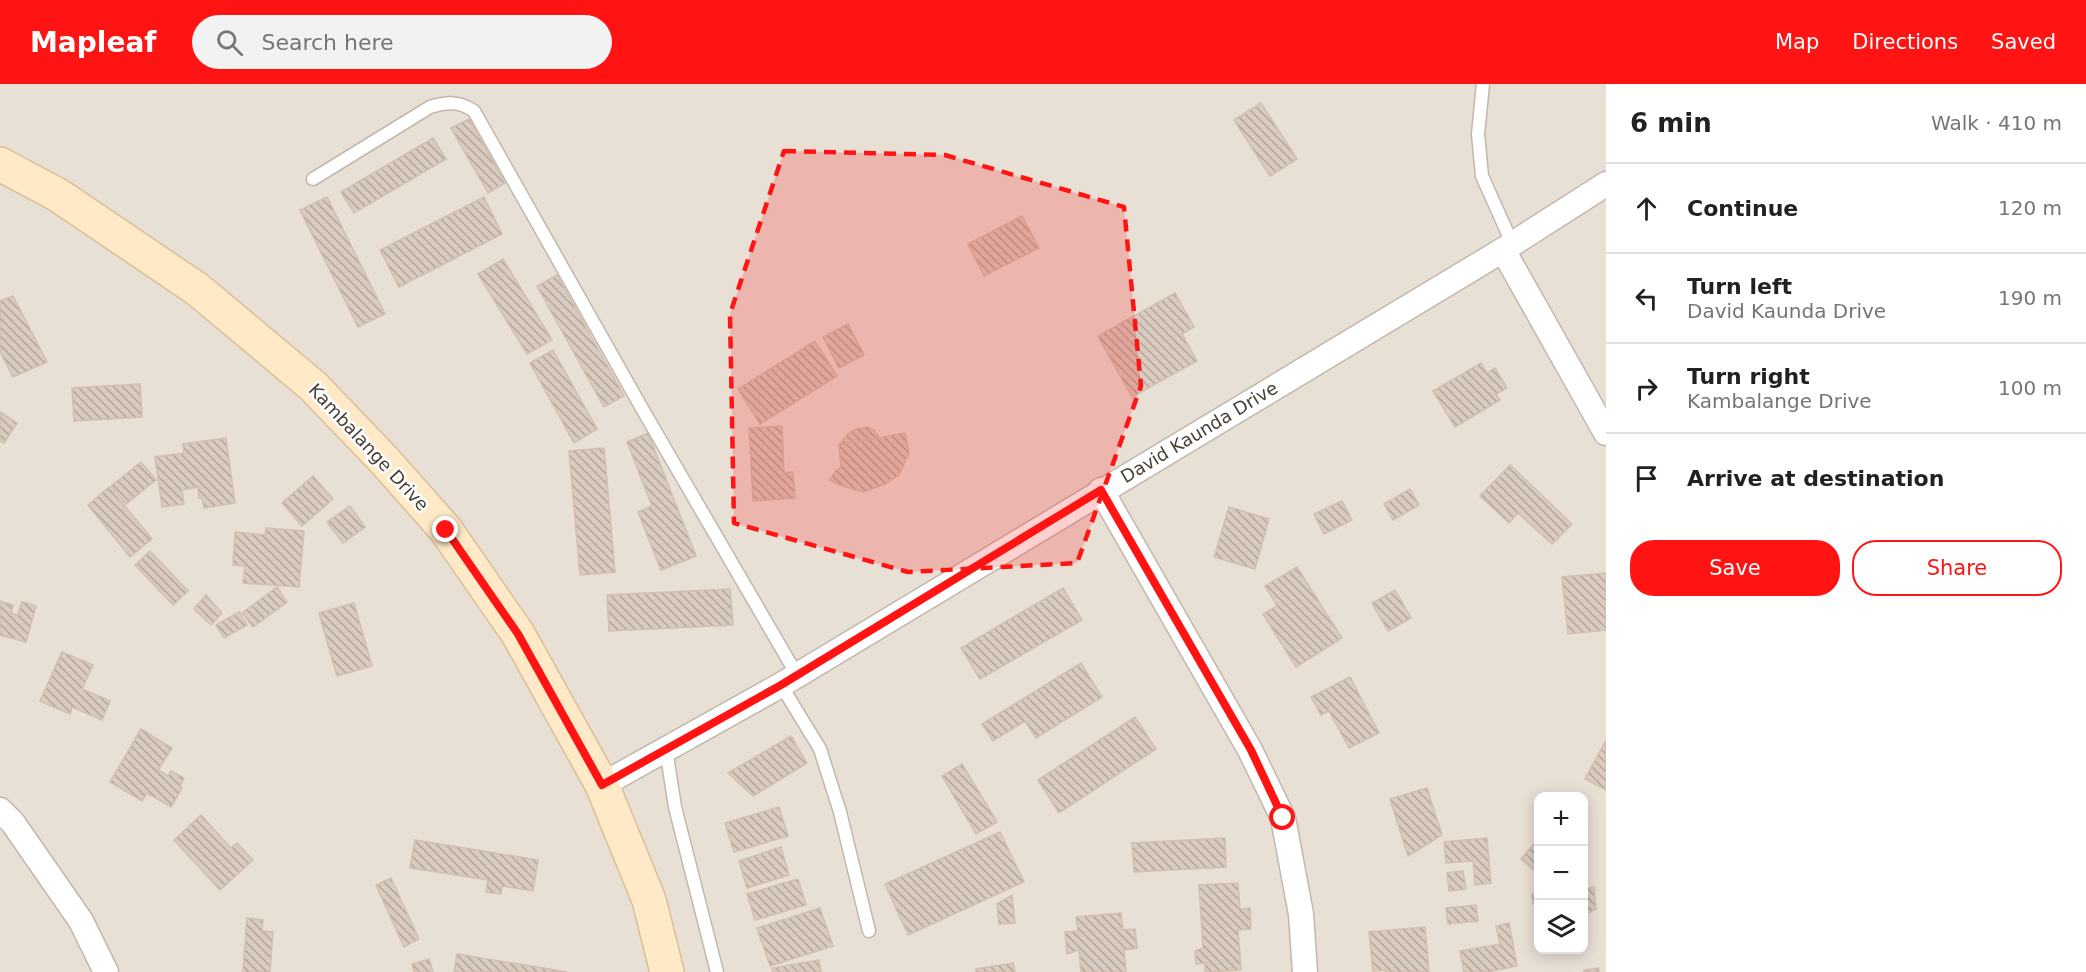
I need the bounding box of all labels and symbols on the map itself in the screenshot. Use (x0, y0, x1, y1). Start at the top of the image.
street label: David Kaunda Drive (1117, 377, 1281, 487)
street label: Kambalange Drive (305, 379, 433, 515)
route end (432, 516, 458, 542)
route start (1269, 804, 1295, 830)

